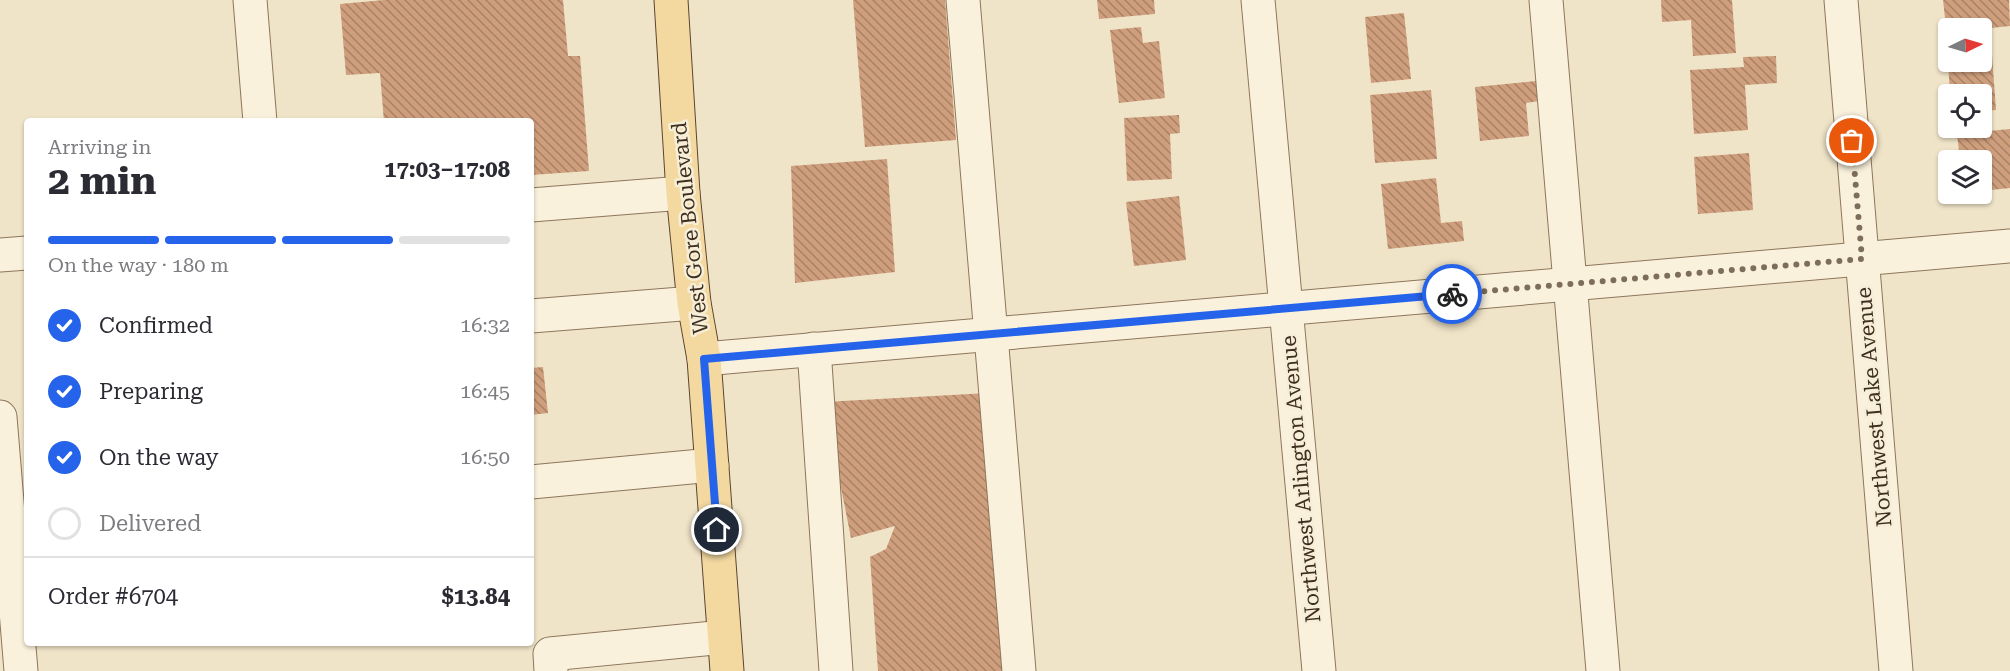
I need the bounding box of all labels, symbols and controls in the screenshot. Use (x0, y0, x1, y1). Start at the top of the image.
north arrow (1938, 18, 1992, 72)
map controls (1938, 18, 1992, 204)
button: locate (1938, 84, 1992, 138)
pin (1826, 115, 1877, 166)
street label: West Gore Boulevard (667, 120, 713, 335)
icon: bag (1835, 124, 1868, 157)
text: Arriving in (48, 135, 151, 159)
button: layers (1938, 150, 1992, 204)
text: 17:03–17:08 (384, 157, 510, 182)
text: 2 min (48, 158, 156, 204)
text: On the way · 180 m (48, 253, 229, 277)
courier (1422, 264, 1482, 324)
icon: bike (1436, 278, 1469, 311)
street label: Northwest Lake Avenue (1852, 286, 1896, 528)
icon: check (48, 309, 81, 342)
text: Confirmed (99, 313, 213, 338)
text: 16:32 (460, 313, 510, 337)
street label: Northwest Arlington Avenue (1276, 334, 1326, 624)
icon: check (48, 375, 81, 408)
text: Preparing (99, 379, 203, 404)
text: 16:45 (460, 379, 510, 403)
icon: check (48, 441, 81, 474)
text: On the way (99, 445, 219, 470)
text: 16:50 (460, 445, 510, 469)
pin (691, 504, 742, 555)
text: Delivered (99, 511, 201, 536)
icon: home (700, 513, 733, 546)
text: Order #6704 (48, 584, 178, 609)
text: $13.84 (441, 584, 510, 609)

